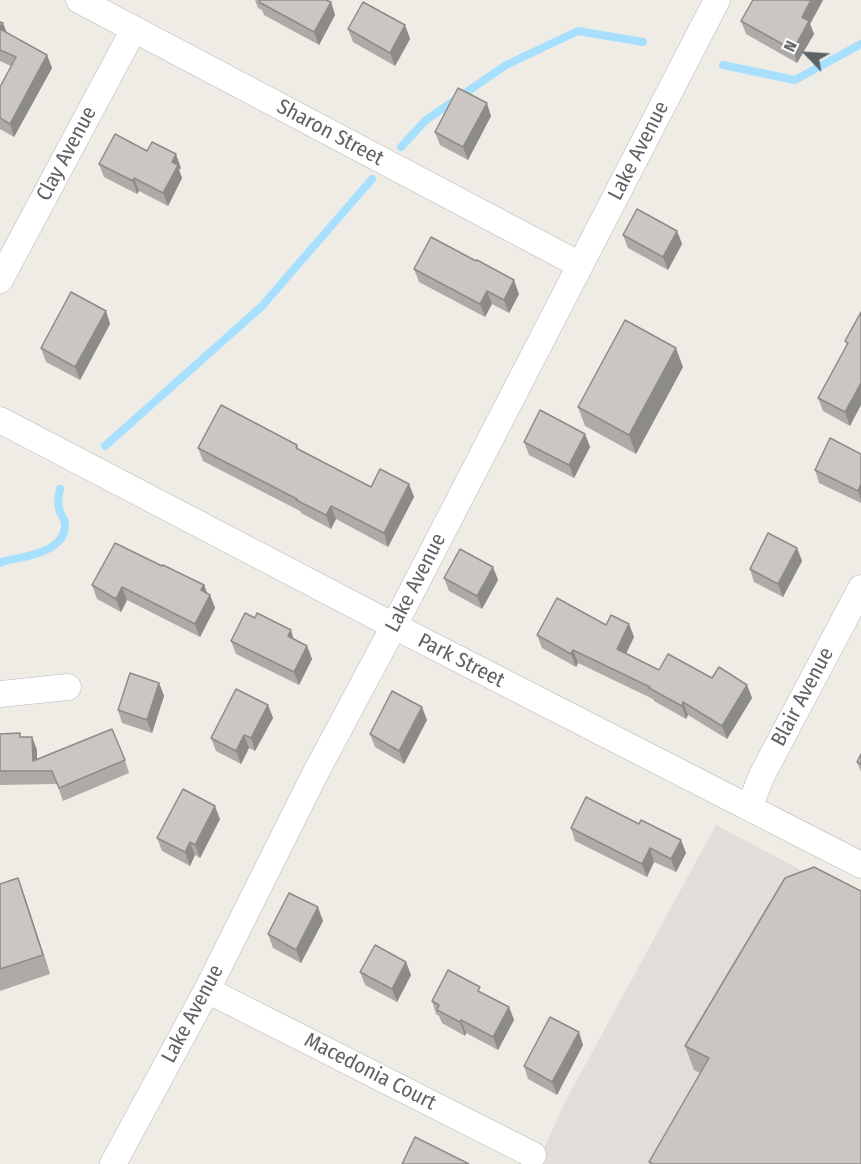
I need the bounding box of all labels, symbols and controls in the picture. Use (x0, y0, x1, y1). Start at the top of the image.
north arrow (777, 24, 837, 84)
text: N (780, 38, 801, 55)
street label: Sharon Street (272, 94, 388, 172)
street label: Lake Avenue (603, 97, 675, 205)
street label: Clay Avenue (32, 102, 102, 206)
street label: Lake Avenue (380, 529, 452, 637)
street label: Park Street (413, 628, 509, 694)
street label: Blair Avenue (767, 643, 839, 751)
street label: Lake Avenue (157, 961, 229, 1067)
street label: Macedonia Court (300, 1028, 440, 1116)

